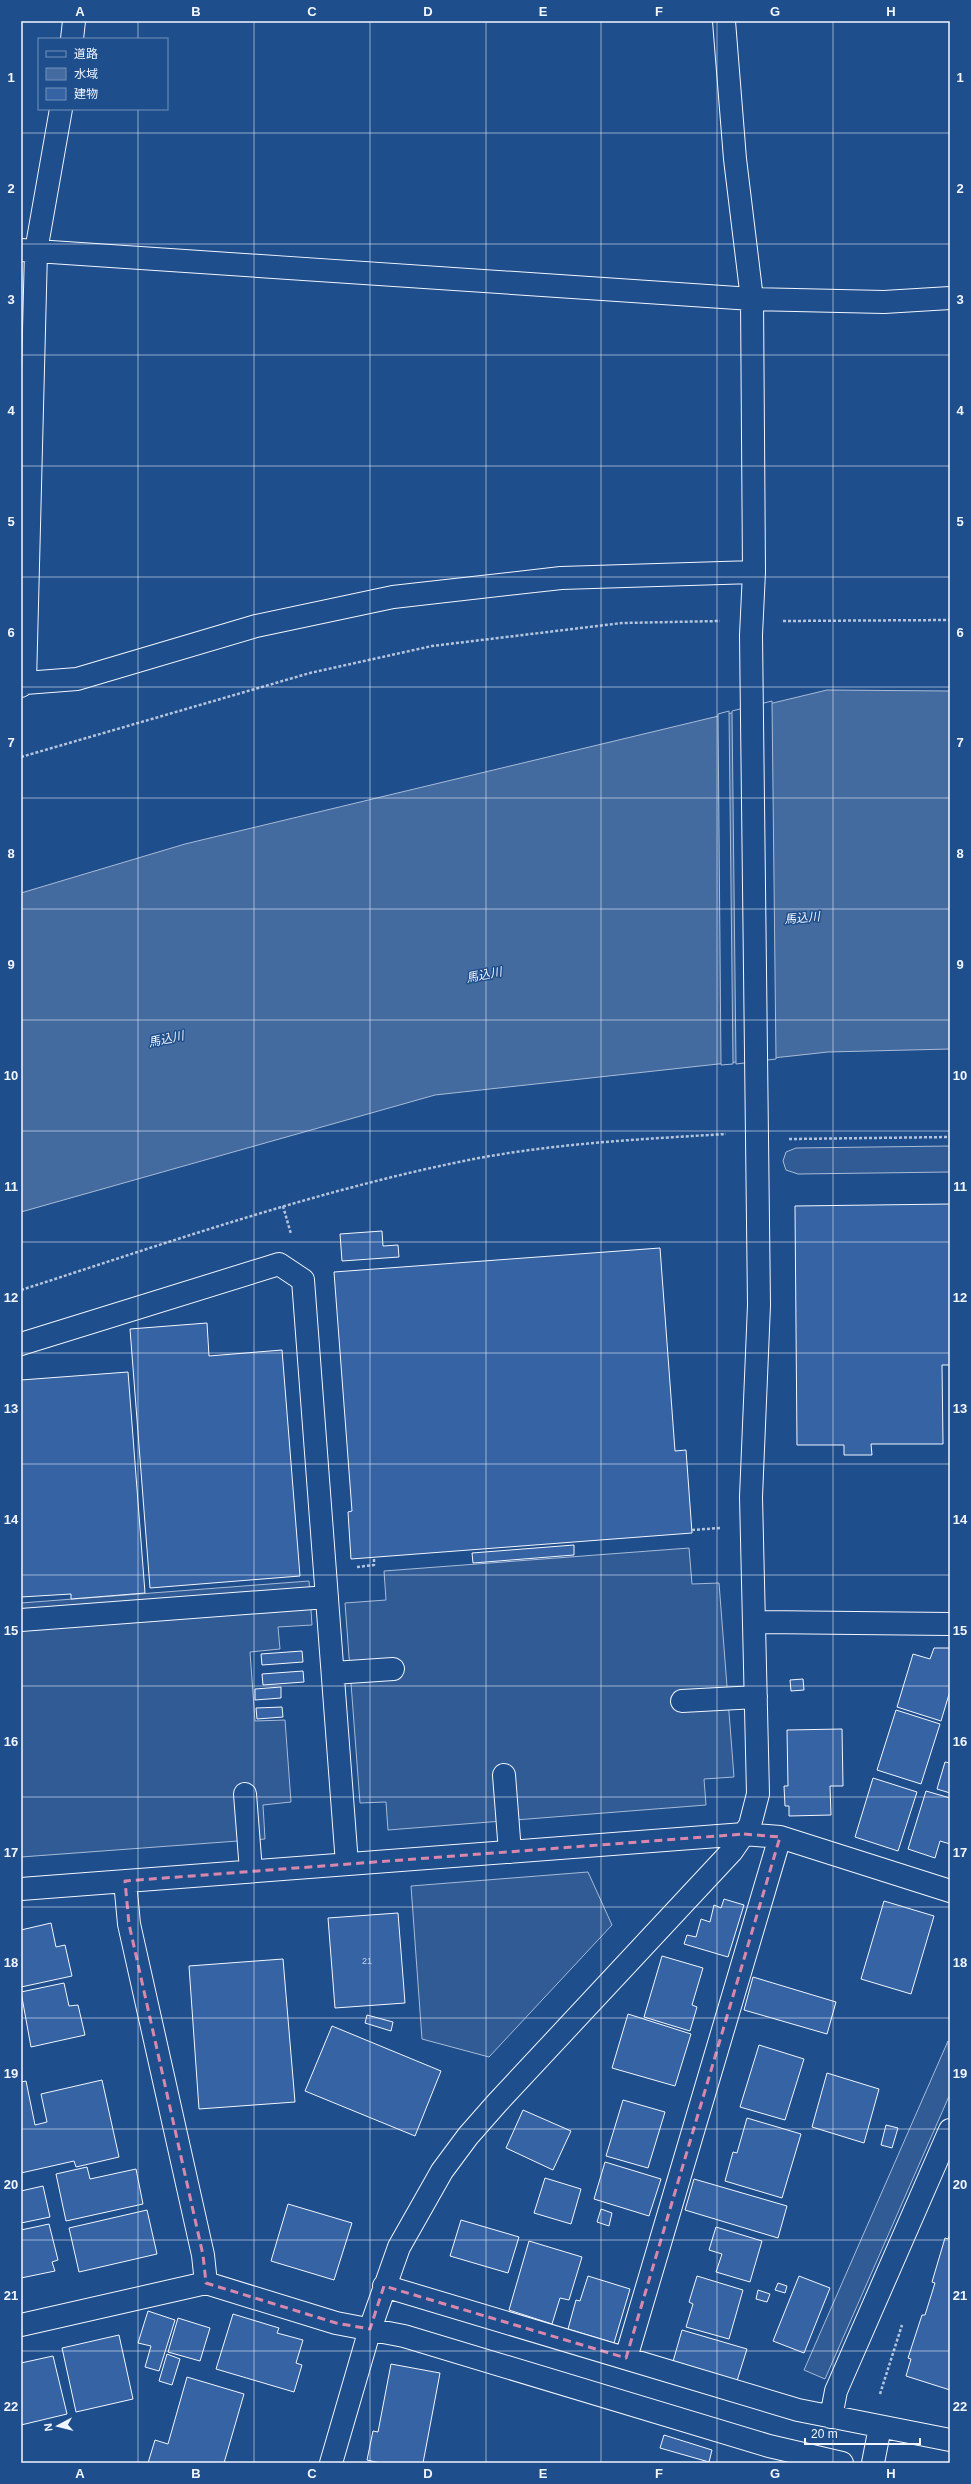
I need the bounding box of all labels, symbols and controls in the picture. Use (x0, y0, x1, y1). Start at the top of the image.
text: A (75, 4, 85, 19)
text: B (191, 4, 201, 19)
text: C (307, 4, 317, 19)
text: D (423, 4, 433, 19)
text: E (539, 4, 548, 19)
text: F (655, 4, 663, 19)
text: G (770, 4, 780, 19)
text: H (886, 4, 896, 19)
legend (38, 38, 168, 110)
text: 道路 (74, 47, 98, 61)
text: 水域 (74, 67, 98, 81)
text: 1 (7, 70, 15, 85)
text: 1 (956, 70, 964, 85)
text: 建物 (74, 87, 98, 101)
text: 2 (7, 181, 15, 196)
text: 2 (956, 181, 964, 196)
text: 3 (7, 292, 15, 307)
text: 3 (956, 292, 964, 307)
text: 4 (7, 403, 15, 418)
text: 4 (956, 403, 964, 418)
text: 5 (7, 514, 15, 529)
text: 5 (956, 514, 964, 529)
text: 6 (7, 625, 15, 640)
text: 6 (956, 625, 964, 640)
text: 7 (7, 735, 15, 750)
text: 7 (956, 735, 964, 750)
text: 8 (7, 846, 15, 861)
text: 8 (956, 846, 964, 861)
water label: 馬込川 (783, 909, 823, 927)
text: 9 (7, 957, 15, 972)
text: 9 (956, 957, 964, 972)
water label: 馬込川 (465, 964, 505, 985)
water label: 馬込川 (147, 1028, 187, 1050)
text: 10 (4, 1068, 18, 1083)
text: 10 (953, 1068, 967, 1083)
text: 11 (4, 1179, 18, 1194)
text: 11 (953, 1179, 967, 1194)
text: 12 (4, 1290, 18, 1305)
text: 12 (953, 1290, 967, 1305)
text: 13 (4, 1401, 18, 1416)
text: 13 (953, 1401, 967, 1416)
text: 14 (4, 1512, 19, 1527)
text: 14 (953, 1512, 968, 1527)
text: 15 (4, 1623, 18, 1638)
text: 15 (953, 1623, 967, 1638)
text: 16 (4, 1734, 18, 1749)
text: 16 (953, 1734, 967, 1749)
text: 17 (4, 1845, 18, 1860)
text: 17 (953, 1845, 967, 1860)
text: 18 (4, 1955, 18, 1970)
text: 18 (953, 1955, 967, 1970)
house number: 21 (362, 1956, 372, 1966)
text: 19 (4, 2066, 18, 2081)
text: 19 (953, 2066, 967, 2081)
text: 20 (4, 2177, 18, 2192)
text: 20 (953, 2177, 967, 2192)
text: 21 (4, 2288, 18, 2303)
text: 21 (953, 2288, 967, 2303)
text: 22 (4, 2399, 18, 2414)
text: 22 (953, 2399, 967, 2414)
north arrow (38, 2406, 78, 2446)
scale bar (805, 2420, 920, 2446)
text: N (42, 2422, 55, 2432)
text: 20 m (811, 2427, 838, 2441)
text: A (75, 2466, 85, 2481)
text: B (191, 2466, 201, 2481)
text: C (307, 2466, 317, 2481)
text: D (423, 2466, 433, 2481)
text: E (539, 2466, 548, 2481)
text: F (655, 2466, 663, 2481)
text: G (770, 2466, 780, 2481)
text: H (886, 2466, 896, 2481)

